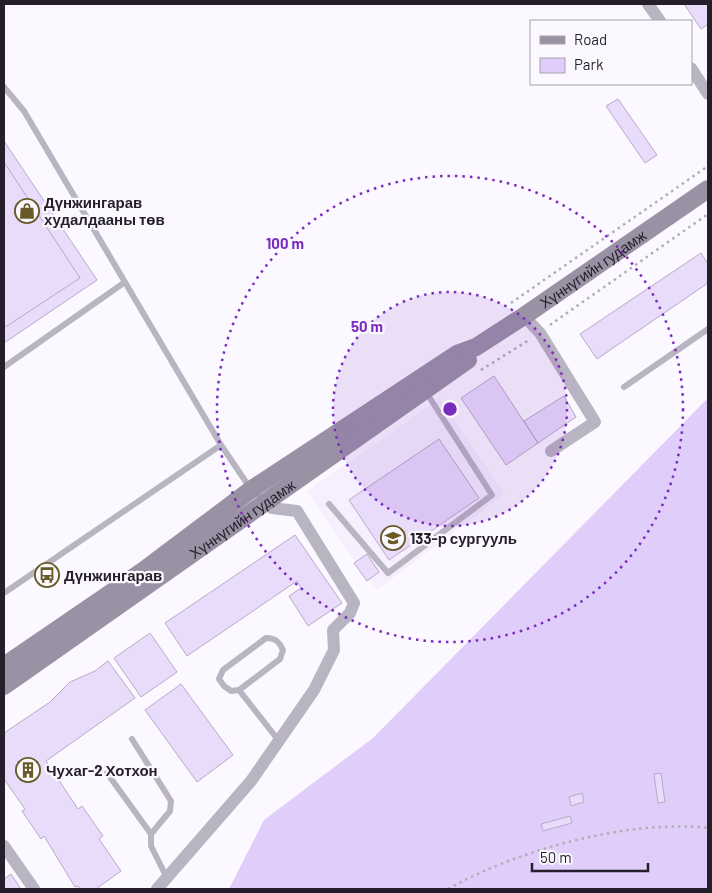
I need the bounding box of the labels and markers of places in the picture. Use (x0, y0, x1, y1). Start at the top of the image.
place label: Дүнжингарав худалдааны төв (44, 193, 165, 228)
shop icon: Дүнжингарав худалдааны төв (14, 198, 40, 224)
centre of rings (441, 400, 459, 418)
school or university icon: 133-р сургууль (380, 525, 406, 551)
place label: 133-р сургууль (410, 529, 517, 547)
bus stop icon: Дүнжингарав (34, 562, 60, 588)
place label: Дүнжингарав (64, 566, 162, 584)
building icon: Чухаг-2 Хотхон (15, 757, 41, 783)
place label: Чухаг-2 Хотхон (46, 761, 158, 779)

